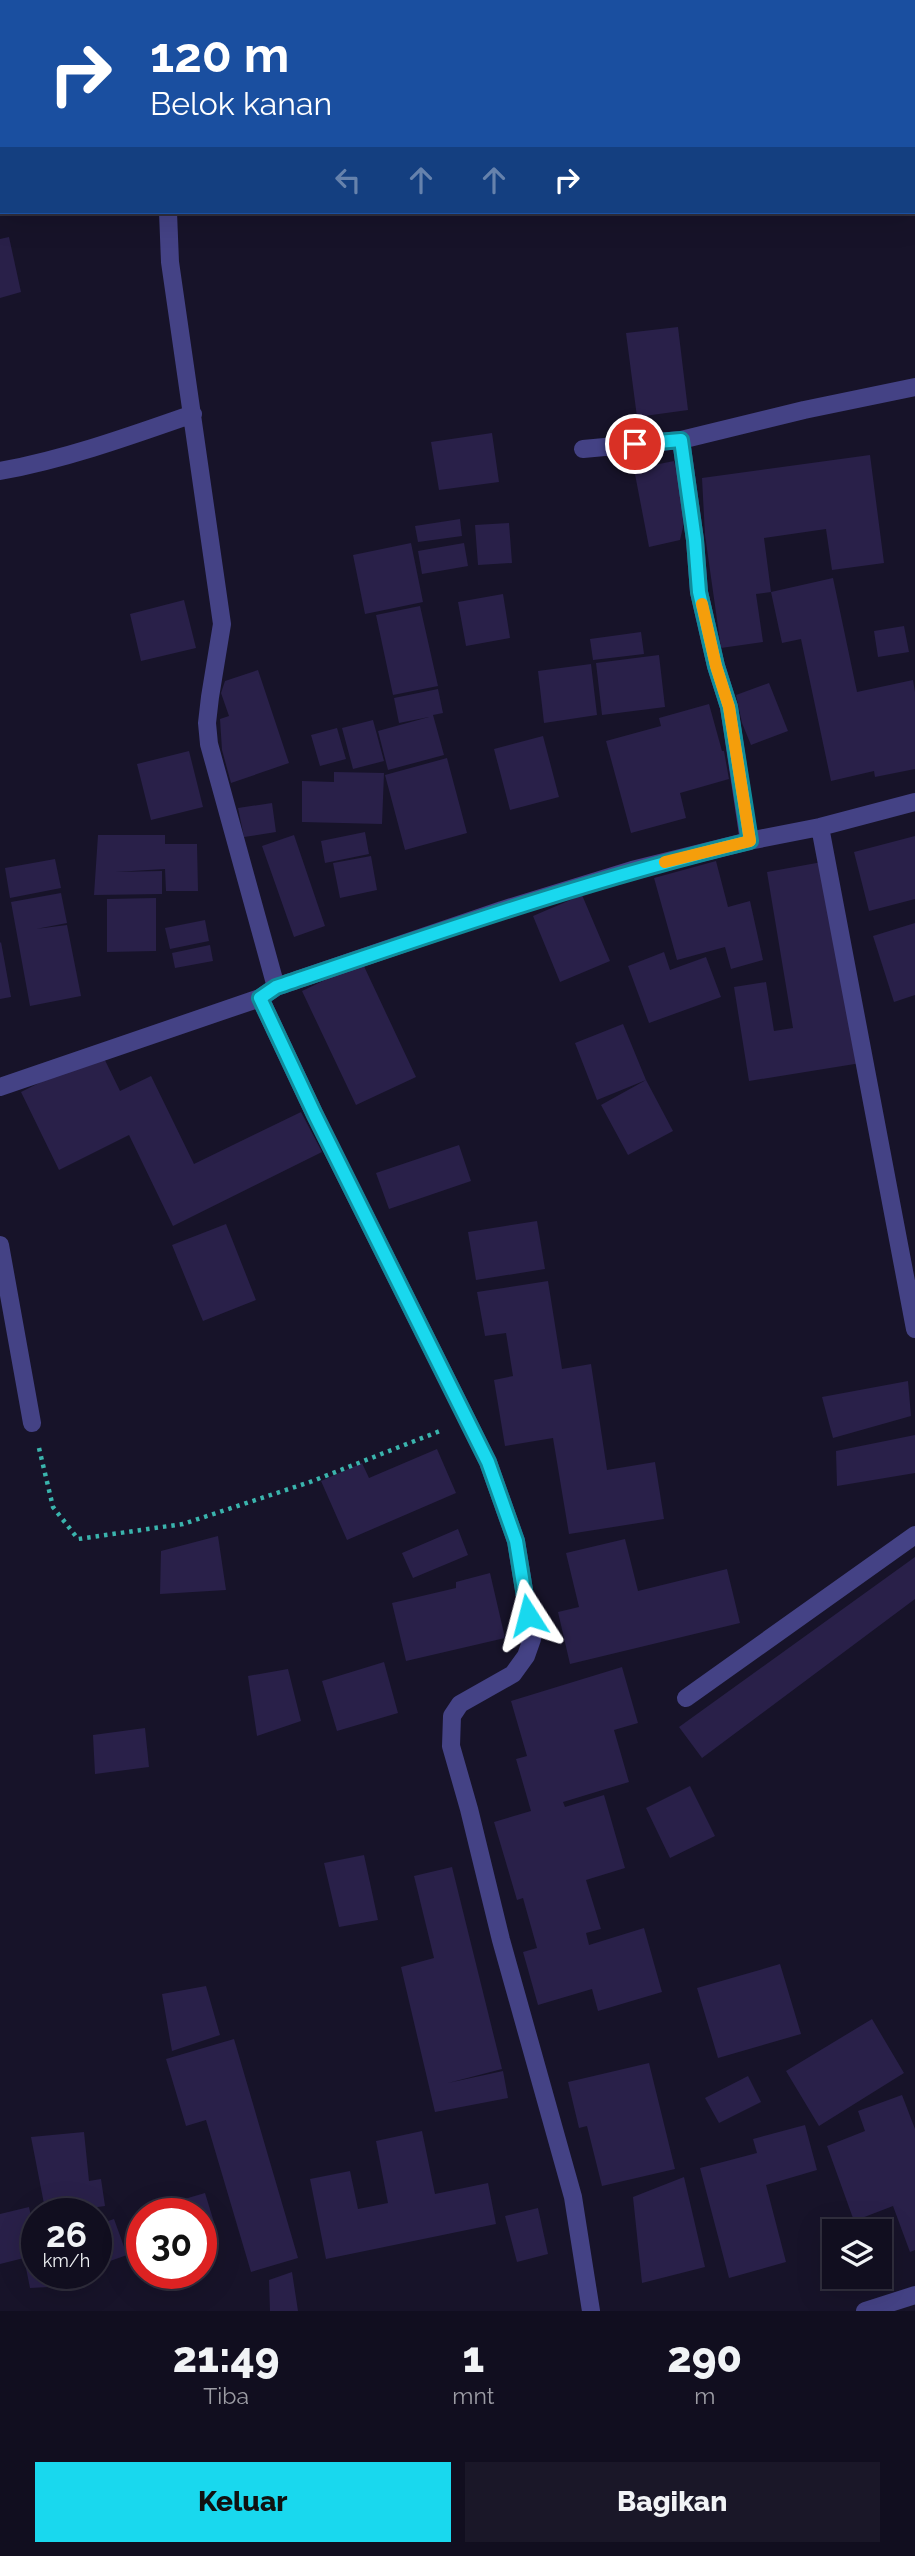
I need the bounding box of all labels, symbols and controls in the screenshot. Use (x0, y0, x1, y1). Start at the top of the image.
text: 120 m (150, 26, 289, 83)
icon: right (35, 28, 126, 119)
text: Belok kanan (150, 85, 332, 122)
icon: left (329, 161, 367, 199)
icon: ahead (402, 161, 440, 199)
icon: ahead (475, 161, 513, 199)
icon: right (548, 161, 586, 199)
pin (605, 414, 665, 474)
icon: arrive (616, 425, 654, 463)
position arrow (491, 1578, 565, 1652)
speed limit sign: 30 (126, 2198, 217, 2289)
text: 26 (46, 2214, 87, 2255)
map controls (822, 2219, 892, 2289)
button: layers (822, 2219, 892, 2289)
text: km/h (43, 2250, 90, 2271)
text: 21:49 (173, 2333, 279, 2382)
text: 1 (462, 2333, 484, 2382)
text: 290 (667, 2333, 742, 2382)
text: Tiba (203, 2382, 249, 2409)
text: mnt (452, 2382, 494, 2409)
text: m (694, 2382, 715, 2409)
button: Keluar (35, 2462, 451, 2542)
button: Bagikan (465, 2462, 880, 2542)

